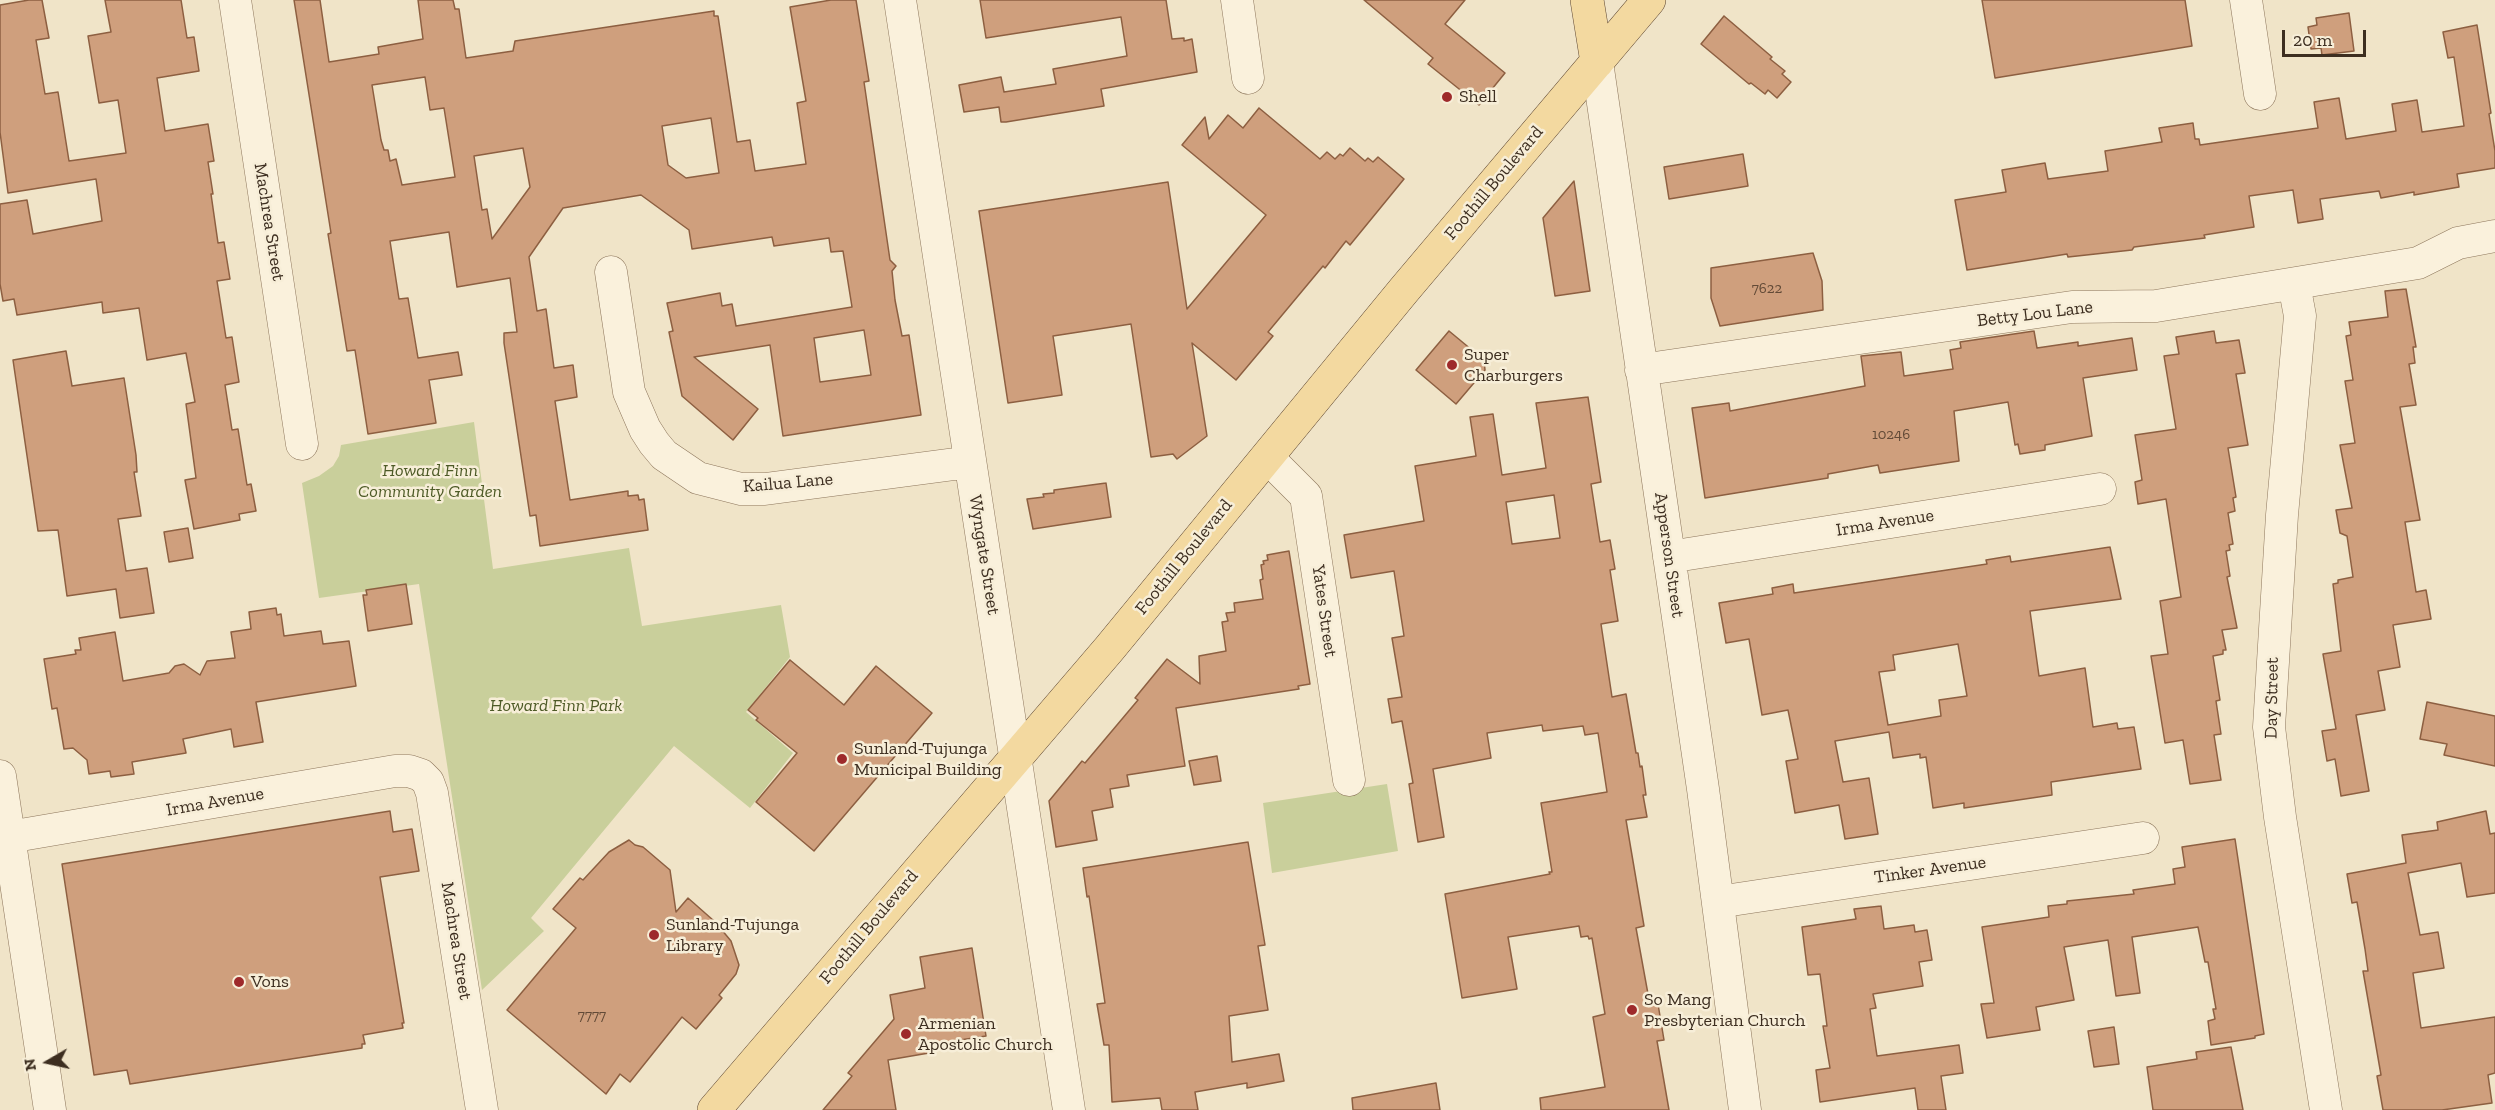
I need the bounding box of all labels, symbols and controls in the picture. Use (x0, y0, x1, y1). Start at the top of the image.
scale bar (2285, 18, 2369, 56)
text: 20 m (2293, 29, 2332, 51)
place label: Shell (1459, 86, 1497, 108)
marker: Shell (1440, 90, 1454, 104)
street label: Foothill Boulevard (1440, 122, 1548, 244)
street label: Machrea Street (249, 162, 289, 282)
house number: 7622 (1752, 280, 1782, 298)
street label: Betty Lou Lane (1976, 296, 2094, 332)
place label: Super Charburgers (1464, 344, 1563, 386)
marker: Super Charburgers (1445, 358, 1459, 372)
house number: 10246 (1872, 426, 1910, 444)
park label: Howard Finn Community Garden (358, 460, 502, 502)
street label: Kailua Lane (742, 468, 834, 498)
street label: Apperson Street (1650, 491, 1688, 619)
street label: Wyngate Street (964, 494, 1004, 616)
street label: Foothill Boulevard (1131, 495, 1237, 619)
street label: Irma Avenue (1835, 505, 1935, 541)
street label: Yates Street (1307, 563, 1341, 659)
street label: Day Street (2260, 657, 2284, 739)
park label: Howard Finn Park (490, 695, 622, 717)
place label: Sunland-Tujunga Municipal Building (854, 738, 1002, 780)
marker: Sunland-Tujunga Municipal Building (835, 752, 849, 766)
street label: Irma Avenue (165, 783, 265, 821)
street label: Tinker Avenue (1873, 851, 1987, 889)
street label: Foothill Boulevard (815, 866, 923, 988)
street label: Machrea Street (436, 881, 476, 1001)
place label: Sunland-Tujunga Library (666, 914, 799, 956)
marker: Sunland-Tujunga Library (647, 928, 661, 942)
place label: Vons (251, 971, 289, 993)
marker: Vons (232, 975, 246, 989)
place label: So Mang Presbyterian Church (1644, 989, 1805, 1032)
marker: So Mang Presbyterian Church (1625, 1003, 1639, 1017)
house number: 7777 (578, 1007, 606, 1025)
place label: Armenian Apostolic Church (918, 1013, 1052, 1056)
marker: Armenian Apostolic Church (899, 1027, 913, 1041)
north arrow (18, 1032, 78, 1092)
text: N (19, 1057, 40, 1072)

